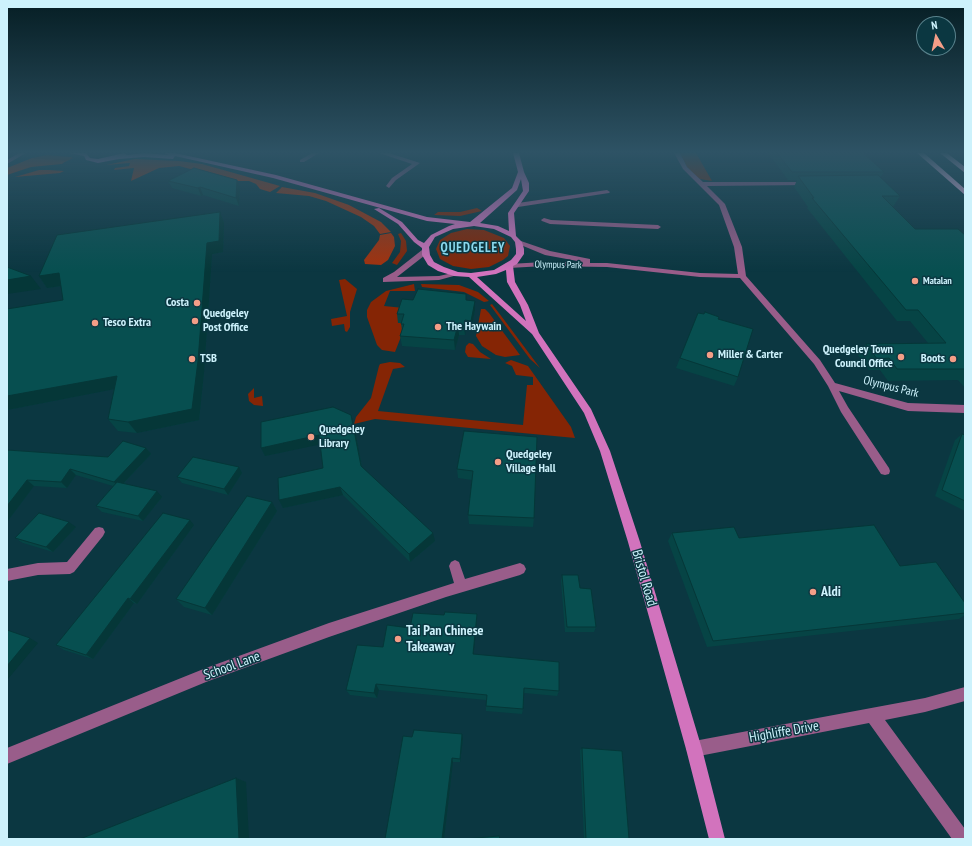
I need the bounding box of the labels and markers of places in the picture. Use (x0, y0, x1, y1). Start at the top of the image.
place label: Matalan (923, 275, 952, 287)
marker: Matalan (910, 276, 920, 286)
place label: Costa (166, 296, 189, 310)
marker: Costa (192, 298, 202, 308)
place label: Quedgeley Post Office (203, 307, 249, 335)
place label: Tesco Extra (103, 316, 151, 330)
marker: Quedgeley Post Office (190, 316, 200, 326)
marker: Tesco Extra (90, 318, 100, 328)
place label: The Haywain (446, 320, 501, 334)
marker: The Haywain (433, 322, 443, 332)
place label: Quedgeley Town Council Office (823, 343, 893, 371)
place label: Miller & Carter (718, 348, 782, 362)
marker: Miller & Carter (705, 350, 715, 360)
place label: TSB (200, 352, 217, 366)
marker: Quedgeley Town Council Office (896, 352, 906, 362)
place label: Boots (921, 352, 945, 366)
marker: TSB (187, 354, 197, 364)
marker: Boots (948, 354, 958, 364)
place label: Quedgeley Library (319, 423, 365, 451)
marker: Quedgeley Library (306, 432, 316, 442)
place label: Quedgeley Village Hall (506, 448, 556, 476)
marker: Quedgeley Village Hall (493, 457, 503, 467)
place label: Aldi (821, 584, 841, 600)
marker: Aldi (808, 587, 818, 597)
place label: Tai Pan Chinese Takeaway (406, 623, 484, 656)
marker: Tai Pan Chinese Takeaway (393, 634, 403, 644)

